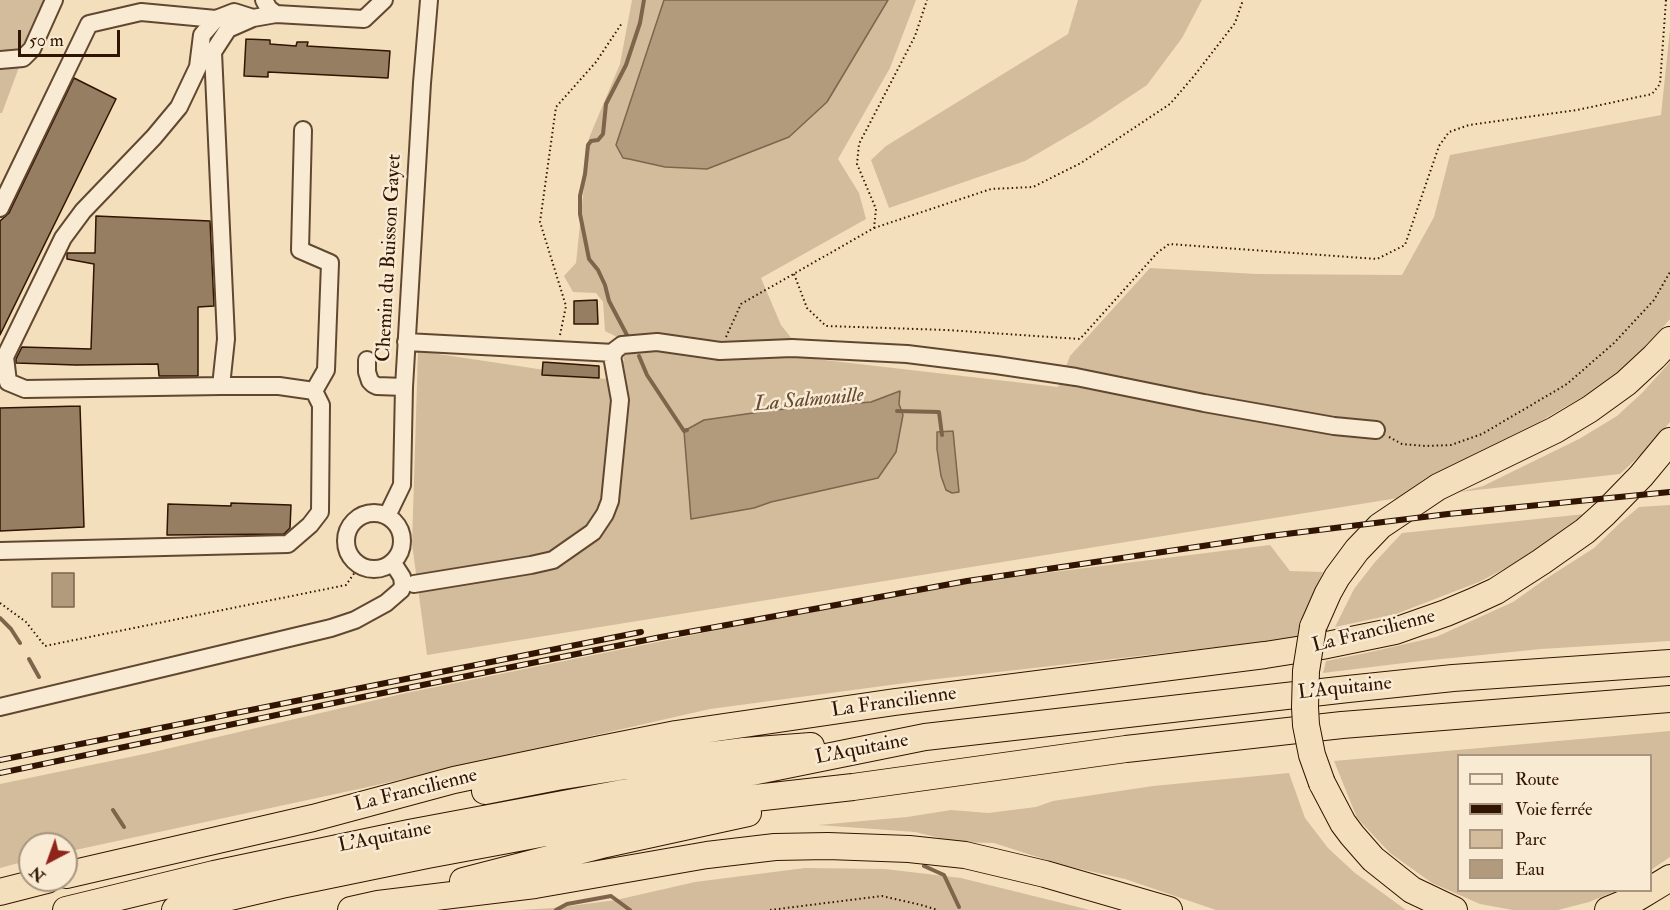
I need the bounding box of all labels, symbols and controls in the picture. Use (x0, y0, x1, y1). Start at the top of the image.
scale bar (21, 18, 123, 56)
text: 50 m (29, 29, 64, 52)
street label: Chemin du Buisson Gayet (373, 153, 407, 363)
water label: La Salmouille (753, 384, 865, 418)
street label: La Francilienne (1310, 605, 1438, 659)
street label: L'Aquitaine (1297, 672, 1393, 706)
street label: La Francilienne (830, 682, 958, 724)
street label: L'Aquitaine (813, 729, 911, 771)
legend (1457, 754, 1652, 892)
street label: La Francilienne (352, 764, 480, 818)
text: Route (1515, 768, 1559, 791)
text: Voie ferrée (1515, 798, 1593, 821)
street label: L'Aquitaine (336, 817, 434, 859)
text: Parc (1515, 828, 1546, 851)
north arrow (18, 832, 78, 892)
text: Eau (1515, 858, 1545, 881)
text: N (26, 862, 49, 886)

